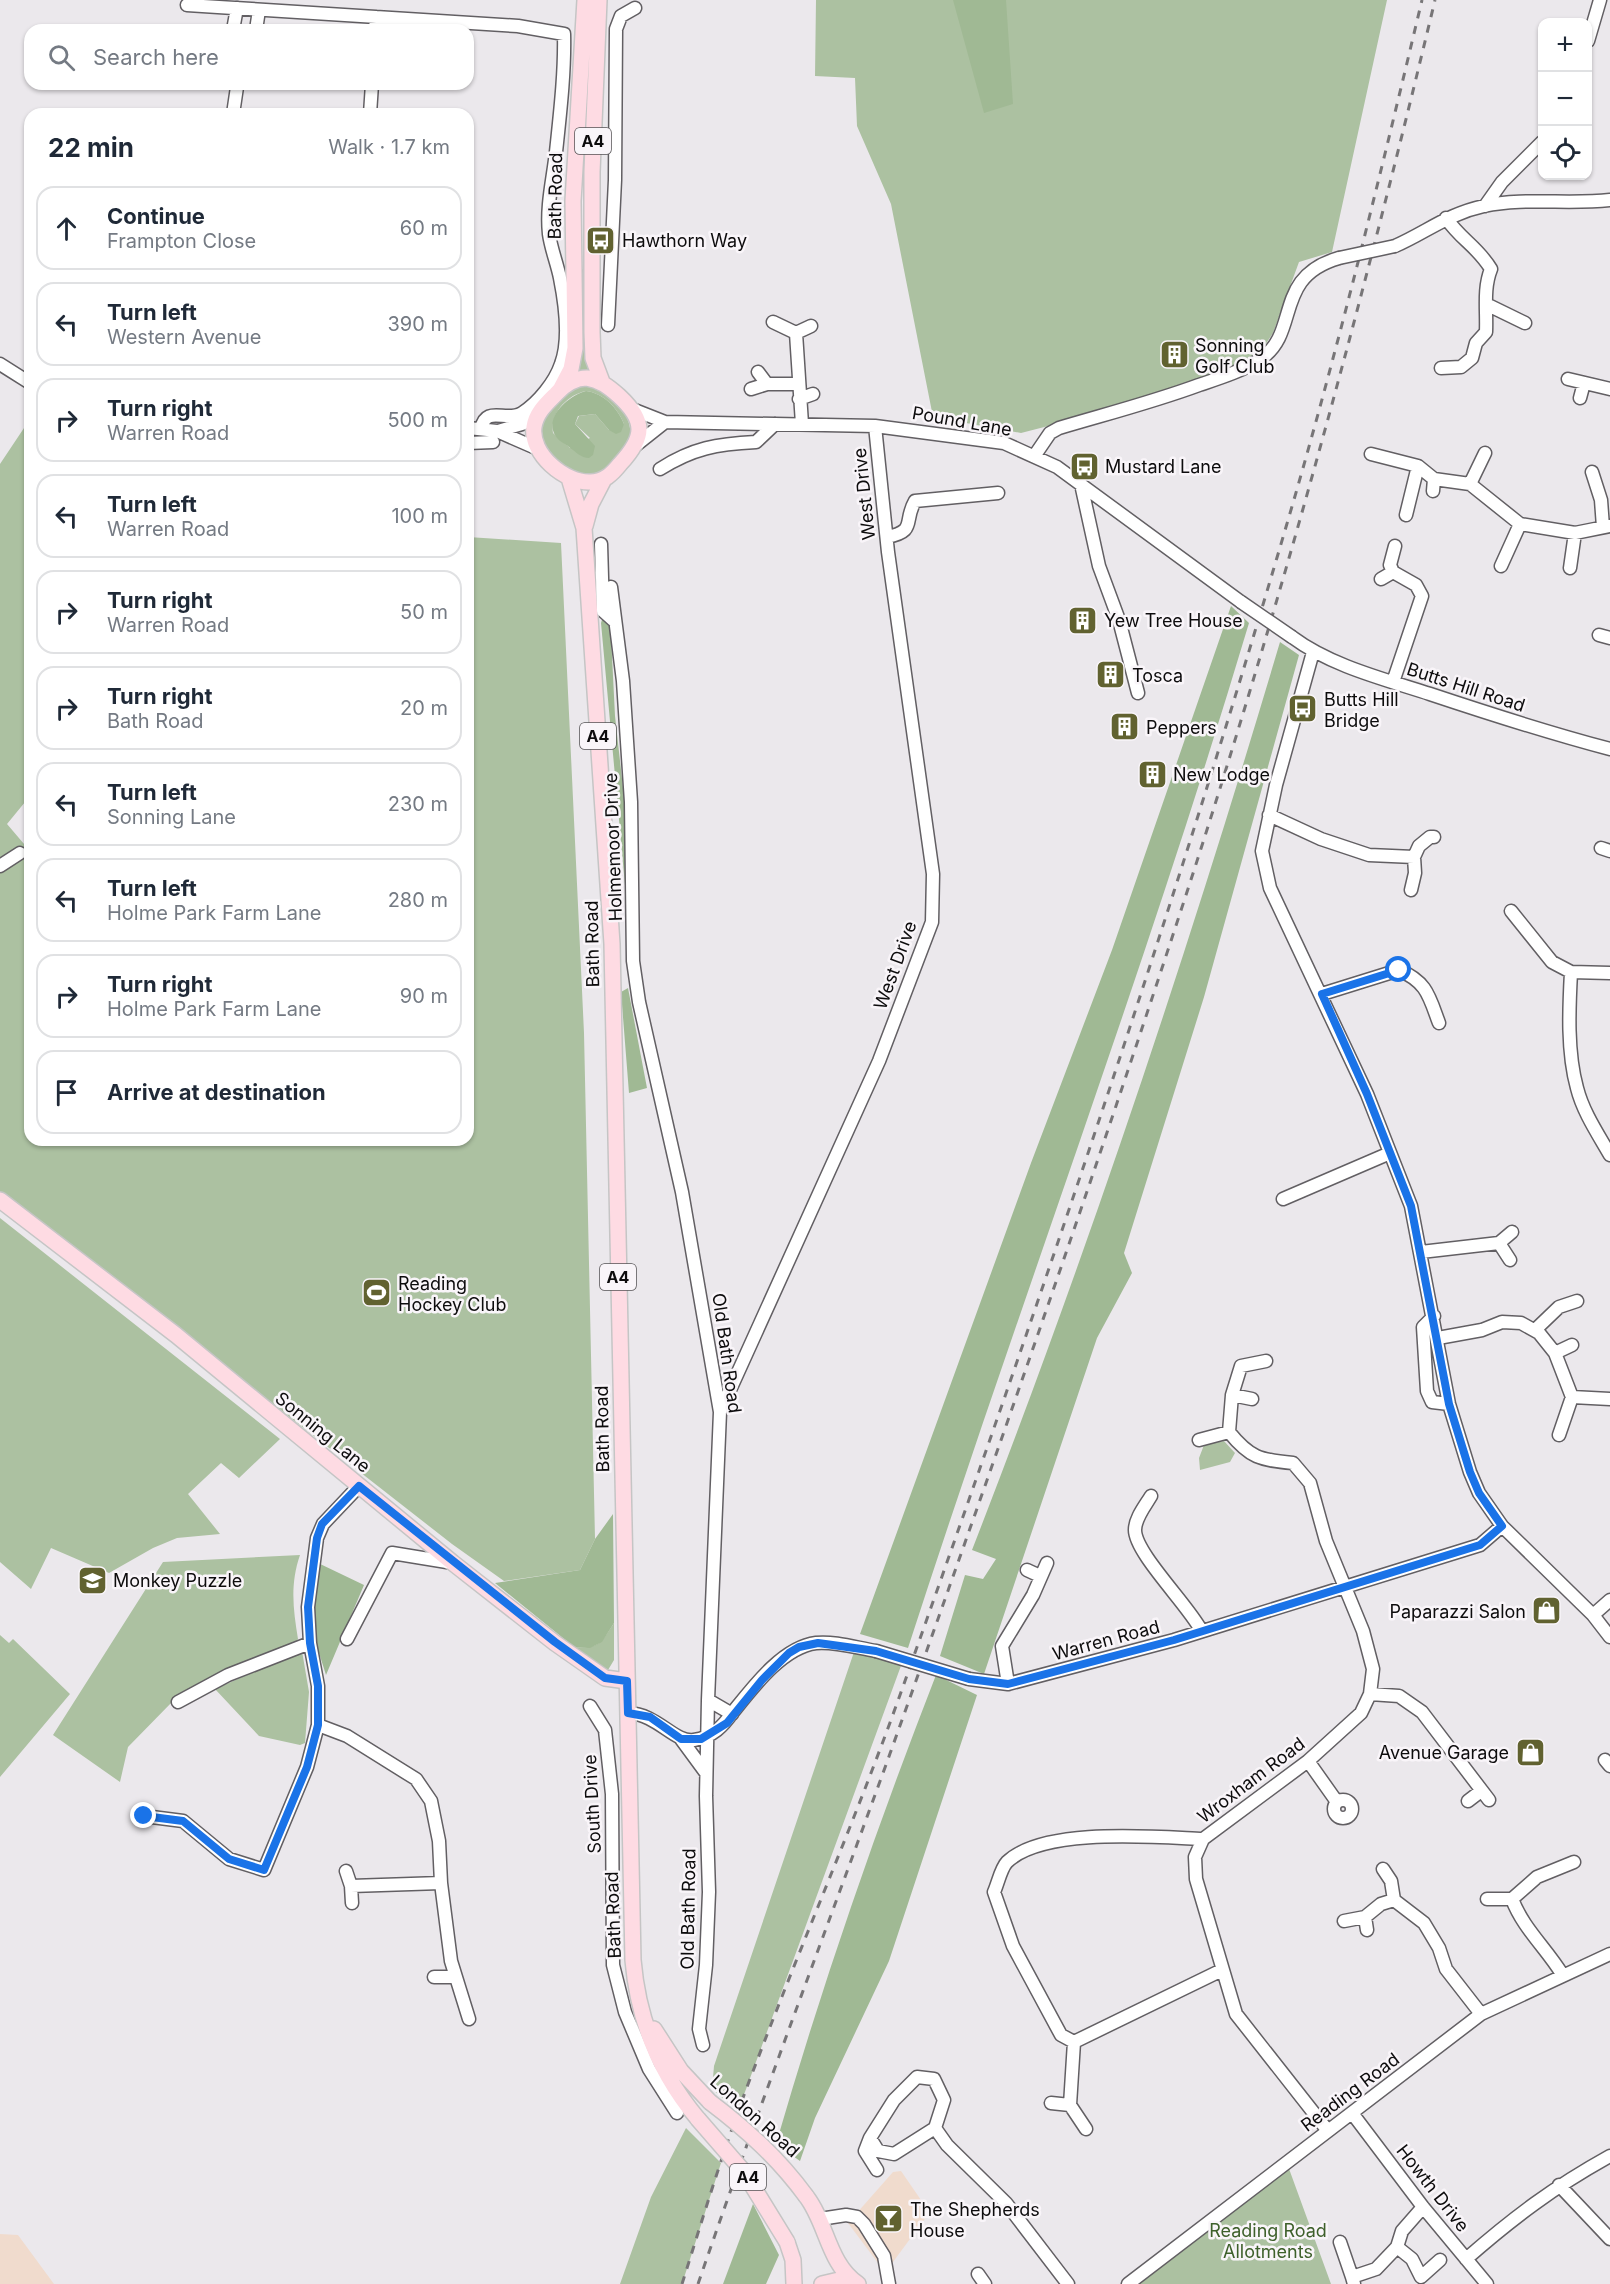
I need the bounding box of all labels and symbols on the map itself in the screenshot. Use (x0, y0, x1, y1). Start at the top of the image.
road number: A4 (575, 128, 611, 154)
street label: Bath Road (544, 152, 566, 240)
bus stop icon: Hawthorn Way (585, 224, 617, 256)
place label: Hawthorn Way (622, 230, 747, 251)
place label: Sonning Golf Club (1195, 335, 1274, 377)
building icon: Sonning Golf Club (1158, 339, 1190, 371)
street label: Pound Lane (910, 402, 1014, 440)
street label: West Drive (849, 447, 879, 541)
bus stop icon: Mustard Lane (1068, 450, 1100, 482)
place label: Mustard Lane (1105, 456, 1221, 477)
building icon: Yew Tree House (1067, 604, 1099, 636)
place label: Yew Tree House (1104, 610, 1243, 631)
street label: Butts Hill Road (1404, 658, 1528, 716)
building icon: Tosca (1095, 659, 1127, 691)
place label: Tosca (1132, 665, 1183, 686)
place label: Butts Hill Bridge (1324, 689, 1399, 731)
bus stop icon: Butts Hill Bridge (1287, 693, 1319, 725)
building icon: Peppers (1109, 711, 1141, 743)
place label: Peppers (1146, 717, 1217, 738)
road number: A4 (580, 723, 616, 749)
building icon: New Lodge (1136, 758, 1168, 790)
place label: New Lodge (1173, 764, 1270, 785)
street label: Holmemoor Drive (600, 772, 626, 922)
street label: Bath Road (581, 900, 603, 988)
street label: West Drive (869, 918, 921, 1012)
route start (1385, 956, 1411, 982)
road number: A4 (600, 1264, 636, 1290)
place label: Reading Hockey Club (398, 1273, 506, 1315)
sports icon: Reading Hockey Club (361, 1277, 393, 1309)
street label: Old Bath Road (708, 1292, 746, 1414)
street label: Bath Road (591, 1385, 613, 1473)
street label: Sonning Lane (271, 1387, 375, 1477)
school or university icon: Monkey Puzzle (76, 1564, 108, 1596)
place label: Monkey Puzzle (113, 1570, 242, 1591)
shop icon: Paparazzi Salon (1531, 1595, 1563, 1627)
place label: Paparazzi Salon (1389, 1601, 1526, 1622)
street label: Warren Road (1050, 1616, 1162, 1664)
street label: Wroxham Road (1193, 1733, 1309, 1827)
shop icon: Avenue Garage (1514, 1736, 1546, 1768)
place label: Avenue Garage (1379, 1742, 1509, 1763)
street label: South Drive (579, 1754, 605, 1854)
route end (130, 1802, 156, 1828)
street label: Old Bath Road (676, 1848, 700, 1970)
street label: Bath Road (601, 1871, 625, 1959)
street label: Reading Road (1297, 2048, 1403, 2136)
street label: London Road (706, 2071, 804, 2161)
street label: Howth Drive (1392, 2140, 1474, 2236)
road number: A4 (730, 2164, 766, 2190)
place label: The Shepherds House (910, 2199, 1040, 2241)
bar icon: The Shepherds House (873, 2203, 905, 2235)
park label: Reading Road Allotments (1209, 2220, 1327, 2262)

